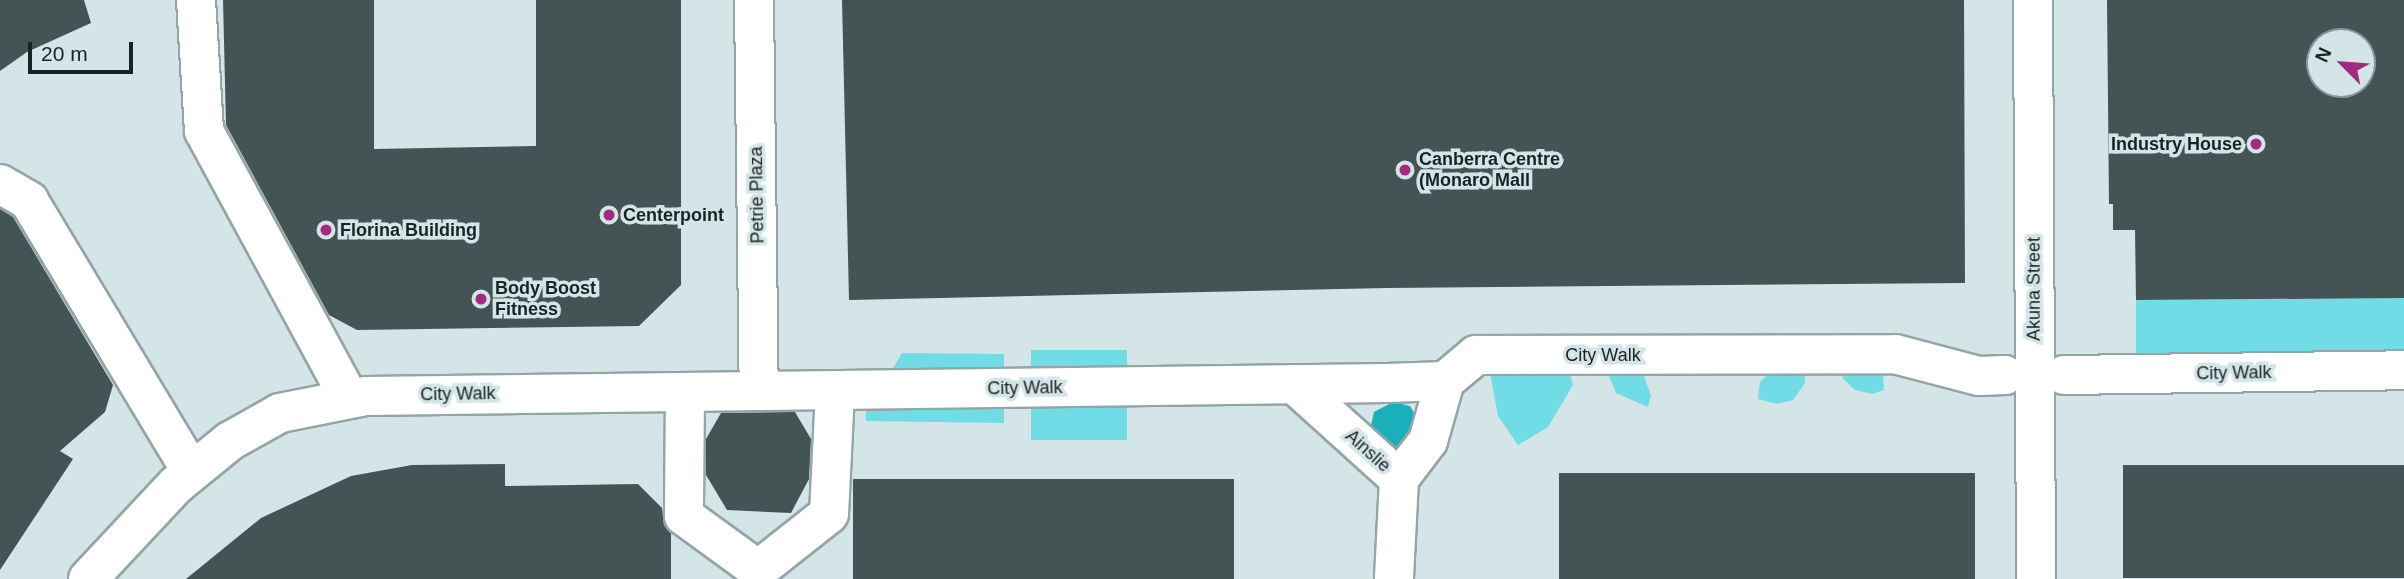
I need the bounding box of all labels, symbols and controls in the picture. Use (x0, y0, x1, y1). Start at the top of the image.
scale bar (32, 28, 136, 72)
north arrow (2306, 28, 2376, 98)
text: 20 m (41, 42, 88, 65)
text: N (2311, 44, 2336, 65)
place label: Industry House (2111, 133, 2242, 155)
marker: Industry House (2248, 136, 2264, 152)
street label: Petrie Plaza (745, 146, 769, 244)
place label: Canberra Centre (Monaro Mall (1419, 149, 1560, 192)
marker: Canberra Centre (Monaro Mall (1397, 162, 1413, 178)
place label: Centerpoint (623, 204, 724, 226)
marker: Centerpoint (601, 207, 617, 223)
place label: Florina Building (340, 219, 477, 241)
marker: Florina Building (318, 222, 334, 238)
street label: Akuna Street (2023, 237, 2045, 341)
place label: Body Boost Fitness (495, 278, 596, 320)
marker: Body Boost Fitness (473, 291, 489, 307)
street label: City Walk (1565, 344, 1641, 366)
street label: City Walk (2196, 362, 2272, 384)
street label: City Walk (987, 377, 1063, 399)
street label: City Walk (420, 383, 496, 405)
street label: Ainslie (1341, 425, 1395, 477)

